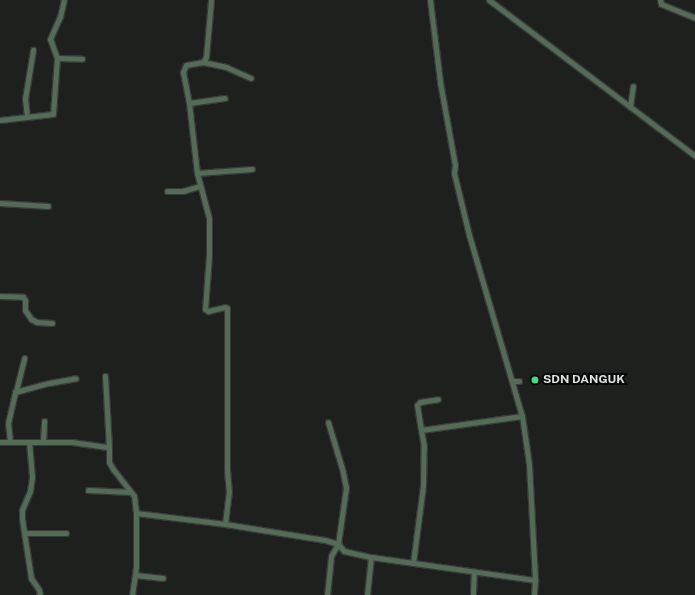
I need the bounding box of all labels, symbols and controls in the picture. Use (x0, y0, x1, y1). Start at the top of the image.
place label: SDN DANGUK (543, 373, 625, 387)
marker: SDN DANGUK (530, 375, 540, 385)

